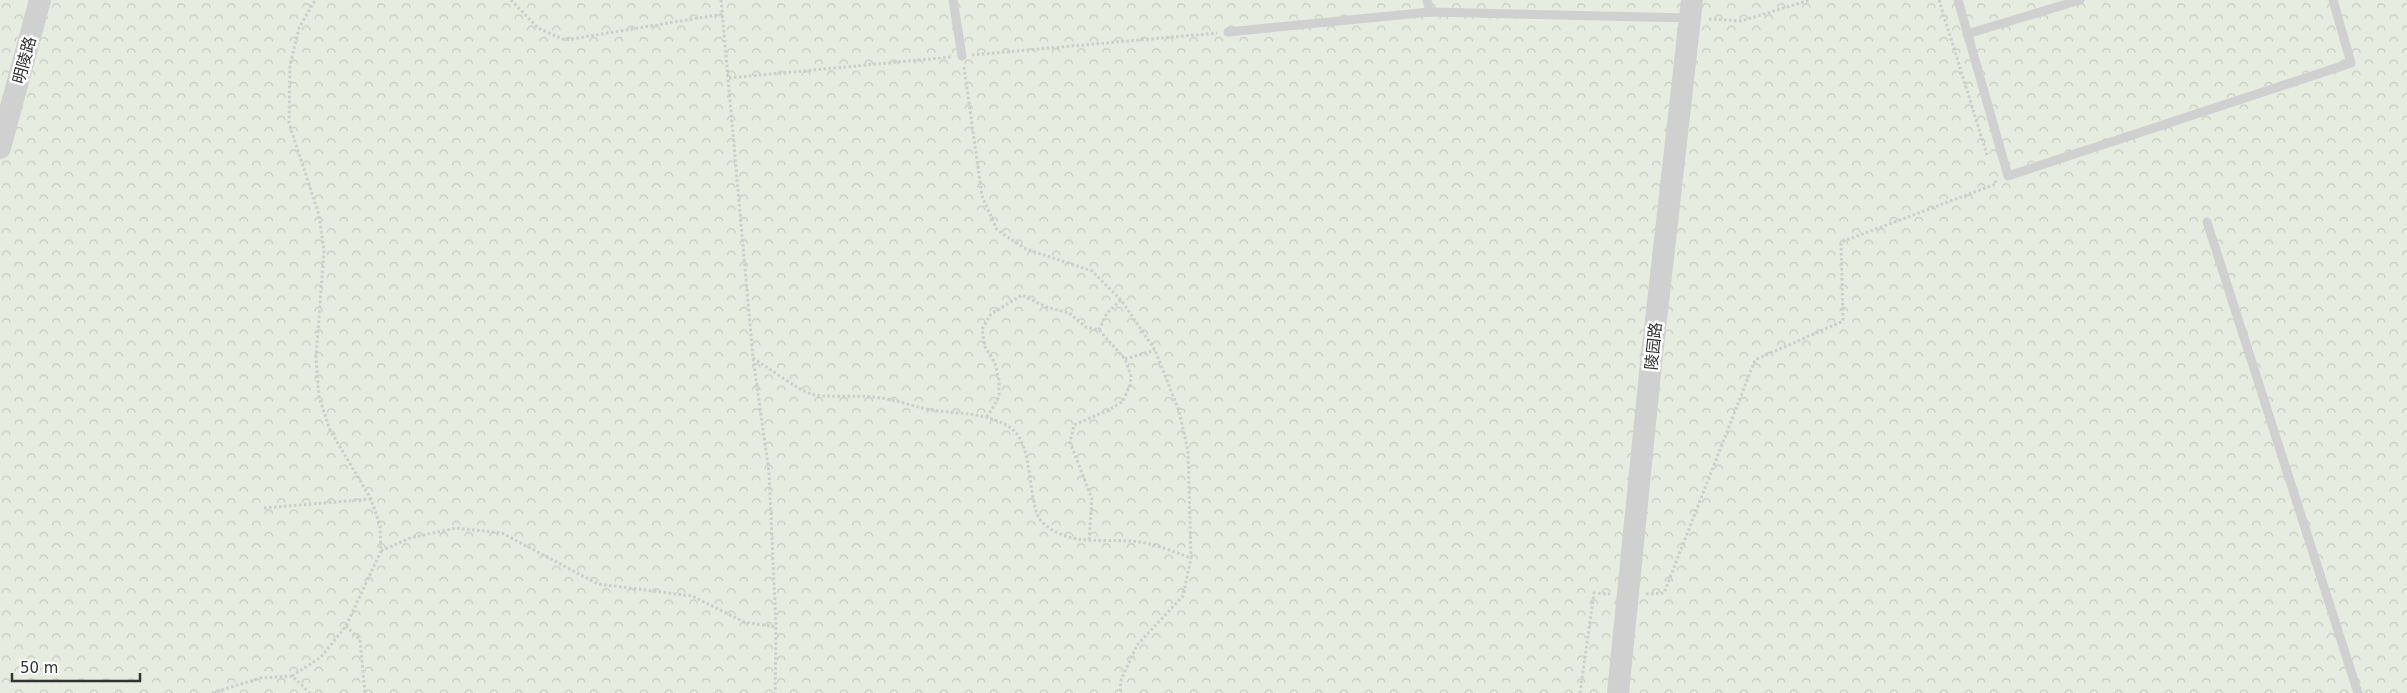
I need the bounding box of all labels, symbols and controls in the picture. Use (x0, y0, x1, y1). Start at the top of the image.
street label: 明陵路 (9, 34, 40, 86)
street label: 陵园路 (1642, 321, 1665, 371)
scale bar (12, 650, 140, 682)
text: 50 m (20, 659, 58, 677)

